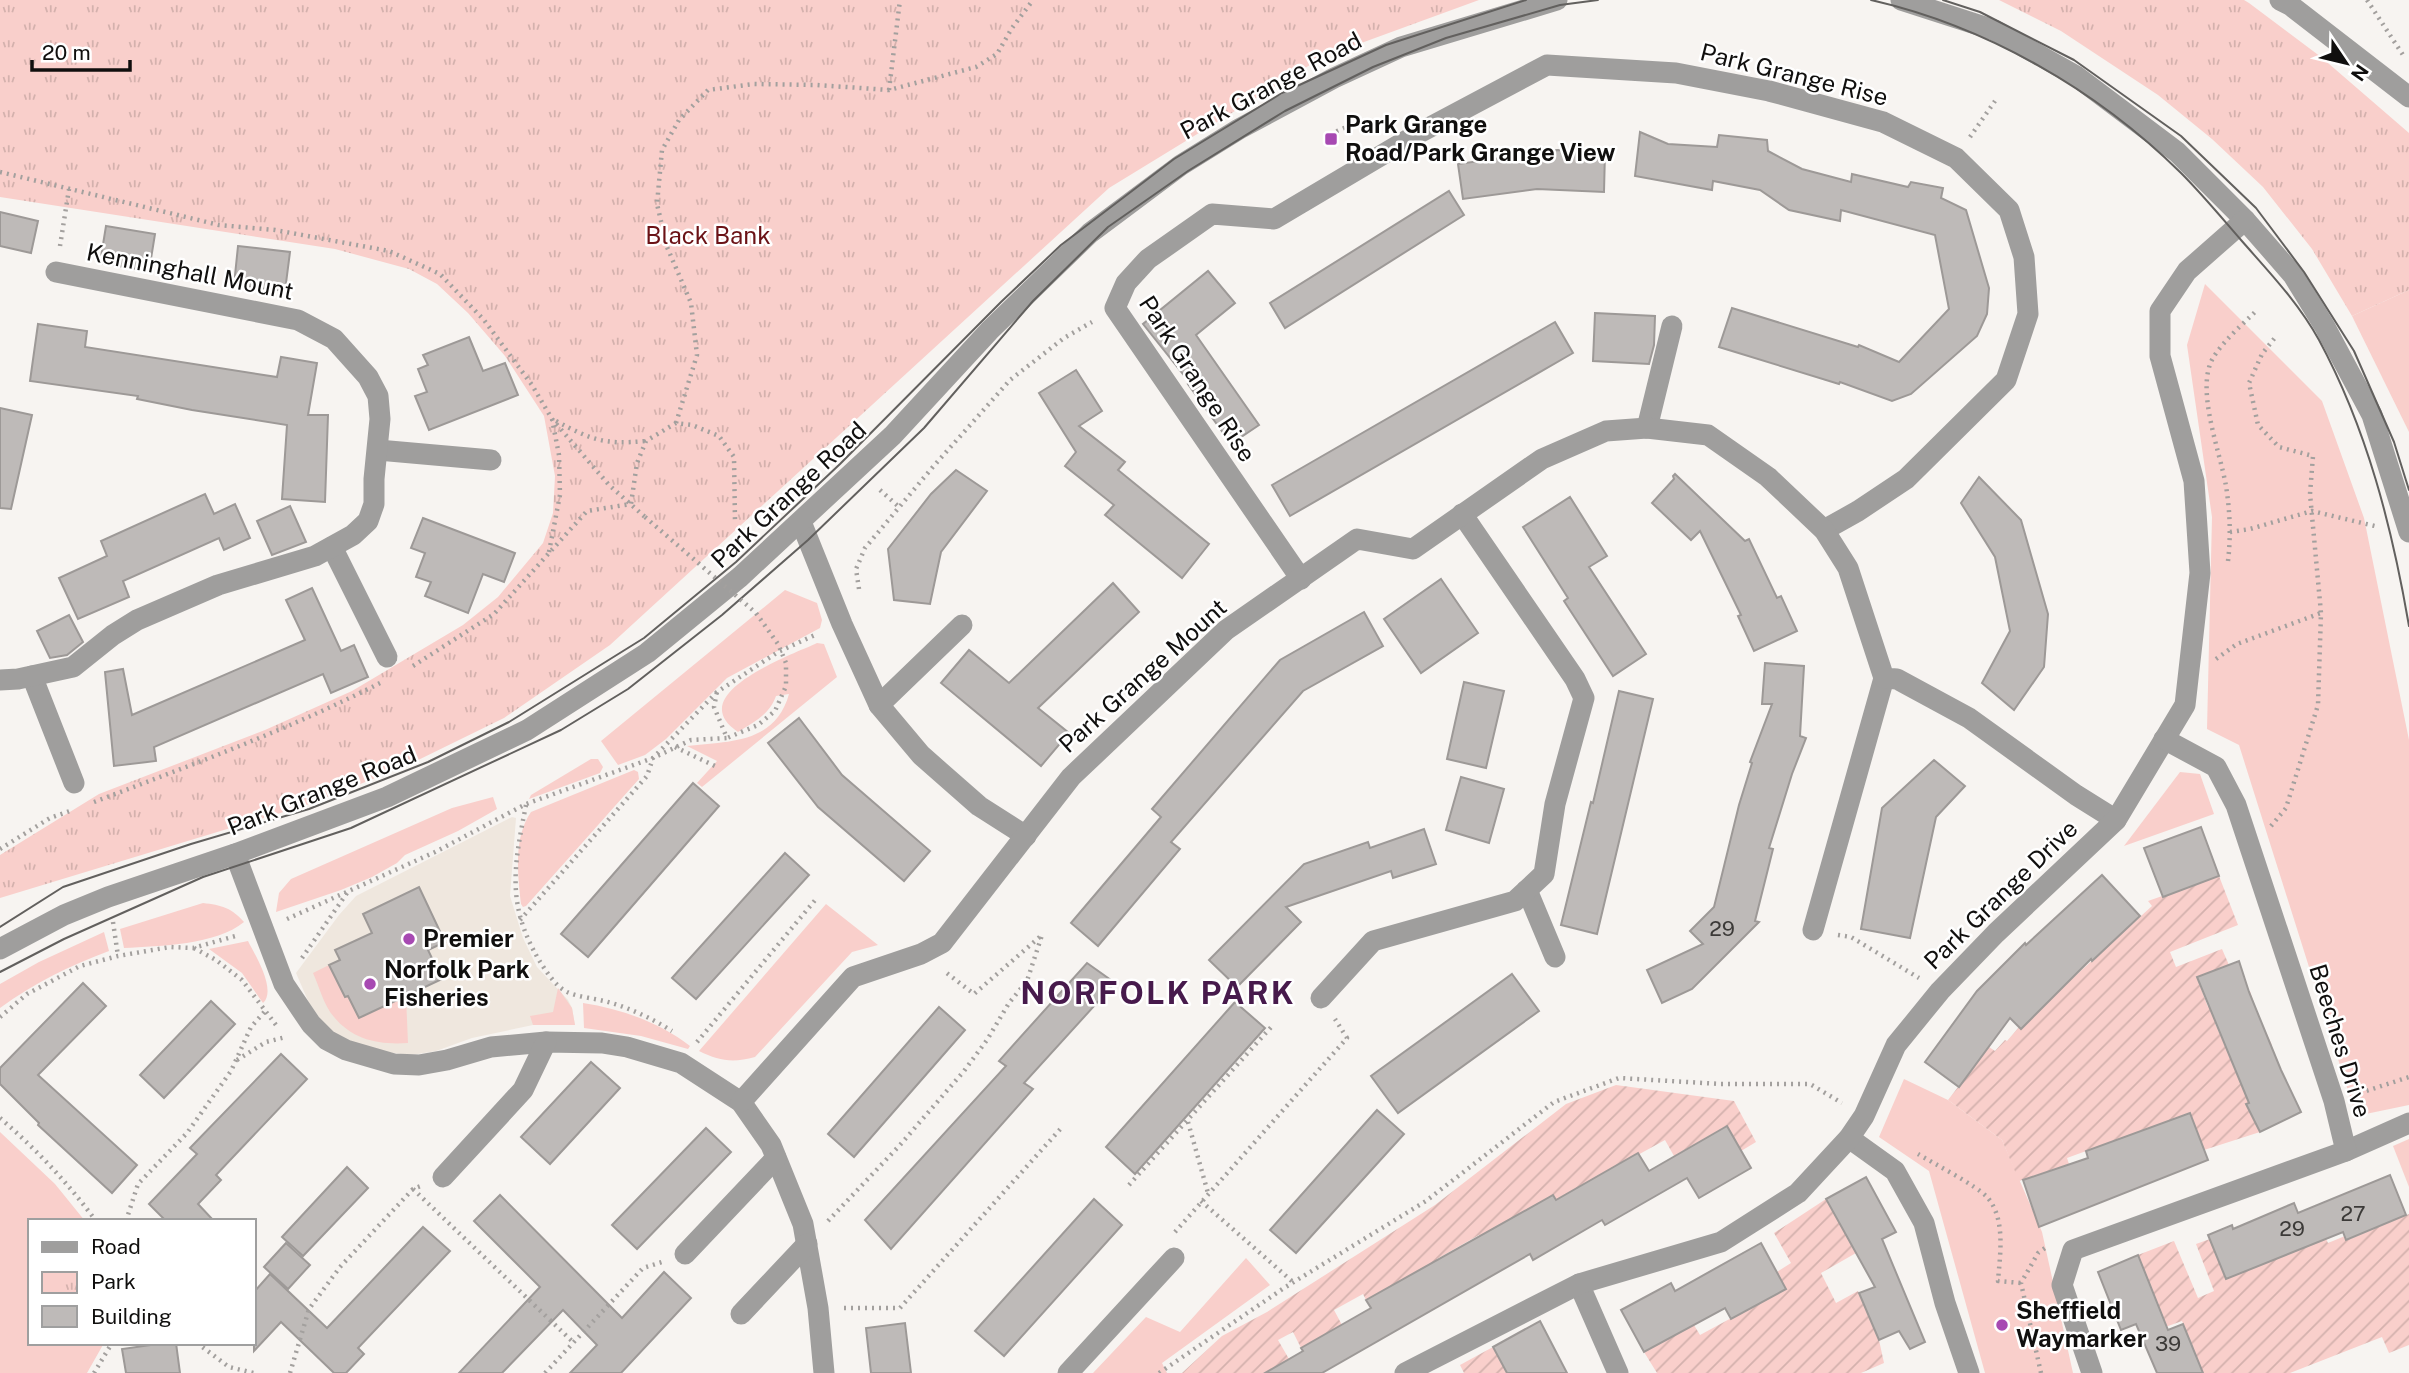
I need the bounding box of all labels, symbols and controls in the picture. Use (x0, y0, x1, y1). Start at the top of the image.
street label: Park Grange Road (1175, 25, 1366, 145)
scale bar (32, 28, 130, 72)
north arrow (2311, 28, 2381, 98)
street label: Park Grange Rise (1698, 37, 1891, 111)
text: 20 m (42, 40, 91, 65)
text: N (2347, 60, 2373, 85)
place label: Park Grange Road/Park Grange View (1345, 110, 1615, 166)
marker: Park Grange Road/Park Grange View (1323, 131, 1339, 147)
park label: Black Bank (645, 221, 771, 249)
street label: Kenninghall Mount (84, 237, 296, 305)
street label: Park Grange Rise (1134, 290, 1262, 467)
street label: Park Grange Road (705, 415, 871, 573)
street label: Park Grange Mount (1053, 593, 1232, 758)
street label: Park Grange Road (223, 739, 420, 841)
street label: Park Grange Drive (1918, 814, 2083, 974)
house number: 29 (1709, 916, 1735, 941)
place label: Premier (423, 924, 514, 952)
marker: Premier (401, 931, 417, 947)
place label: Norfolk Park Fisheries (384, 955, 530, 1011)
street label: Beeches Drive (2304, 961, 2378, 1121)
district label: NORFOLK PARK (1020, 974, 1296, 1011)
marker: Norfolk Park Fisheries (362, 976, 378, 992)
house number: 27 (2340, 1201, 2366, 1226)
house number: 29 (2279, 1216, 2305, 1241)
legend (28, 1219, 256, 1345)
text: Road (91, 1234, 141, 1259)
text: Park (91, 1269, 136, 1294)
place label: Sheffield Waymarker (2016, 1296, 2147, 1352)
text: Building (91, 1304, 172, 1329)
marker: Sheffield Waymarker (1994, 1317, 2010, 1333)
house number: 39 (2155, 1331, 2181, 1356)

